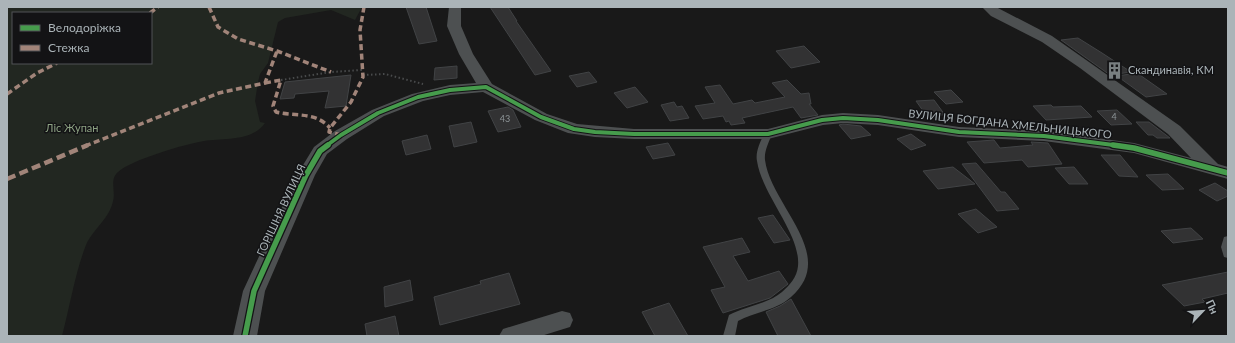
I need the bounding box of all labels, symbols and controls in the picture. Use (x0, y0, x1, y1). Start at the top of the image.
legend (12, 12, 152, 64)
text: Велодоріжка (48, 20, 121, 35)
text: Стежка (48, 40, 90, 55)
building icon: Скандинавія, КМ (1105, 60, 1125, 80)
place label: Скандинавія, КМ (1128, 63, 1214, 76)
street label: ВУЛИЦЯ БОГДАНА ХМЕЛЬНИЦЬКОГО (908, 106, 1113, 141)
house number: 4 (1111, 111, 1117, 122)
house number: 43 (500, 113, 510, 124)
park label: Ліс Жупан (45, 121, 99, 134)
street label: ГОРІШНЯ ВУЛИЦЯ (254, 162, 308, 258)
north arrow (1183, 291, 1223, 331)
text: Пн (1204, 297, 1221, 316)

